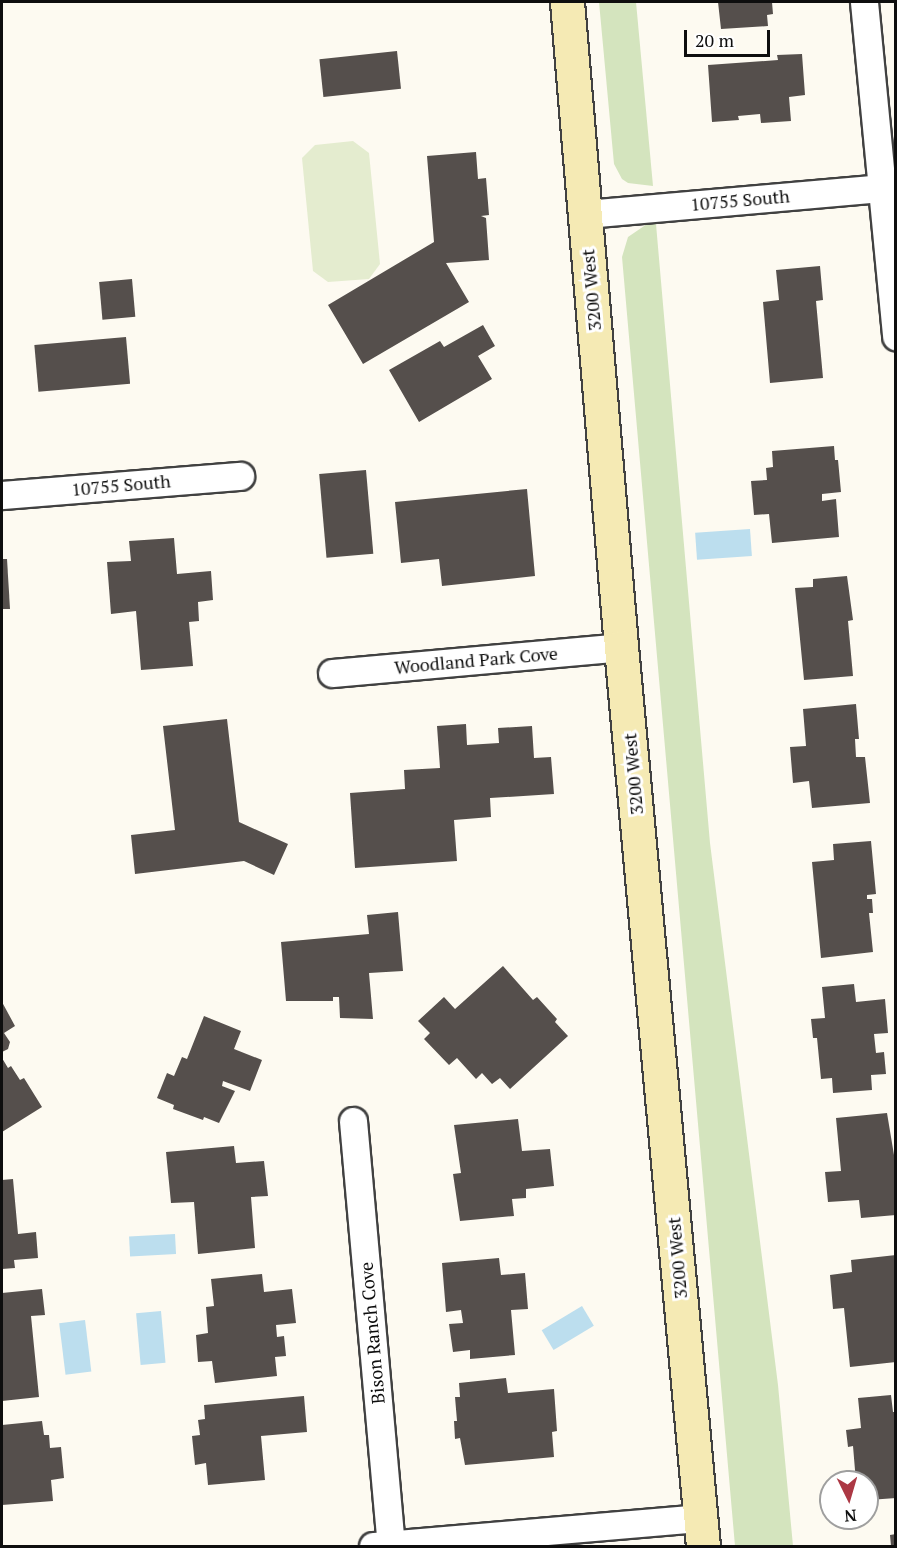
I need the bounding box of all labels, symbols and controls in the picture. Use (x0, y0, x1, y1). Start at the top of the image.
scale bar (687, 18, 772, 56)
text: 20 m (695, 28, 734, 52)
street label: 10755 South (689, 185, 791, 215)
street label: 3200 West (577, 248, 605, 332)
street label: 10755 South (70, 470, 172, 500)
street label: Woodland Park Cove (393, 642, 559, 678)
street label: 3200 West (619, 732, 647, 816)
street label: 3200 West (663, 1216, 691, 1300)
street label: Bison Ranch Cove (355, 1261, 389, 1405)
north arrow (819, 1470, 879, 1530)
text: N (843, 1504, 857, 1527)

